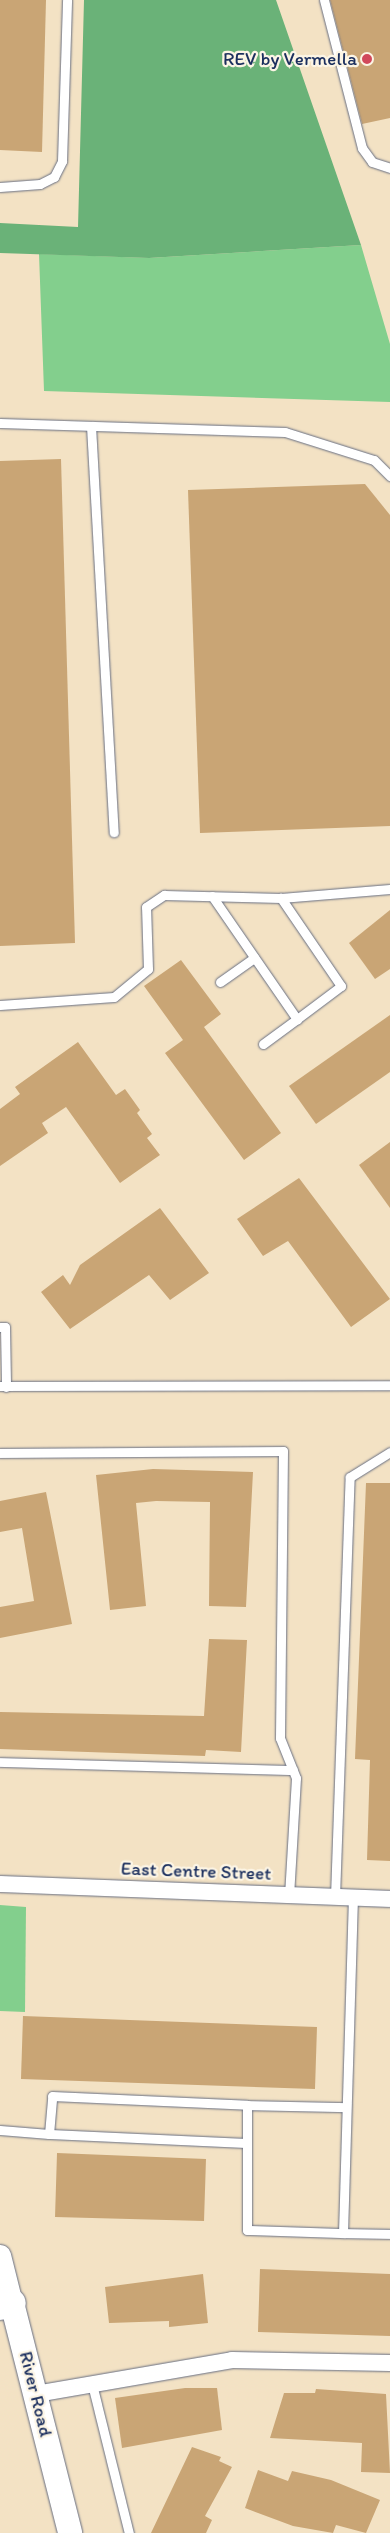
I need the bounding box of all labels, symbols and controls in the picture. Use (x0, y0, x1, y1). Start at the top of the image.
place label: REV by Vermella (225, 48, 357, 70)
marker: REV by Vermella (361, 53, 373, 65)
street label: East Centre Street (120, 1857, 272, 1885)
street label: River Road (14, 2349, 58, 2439)

